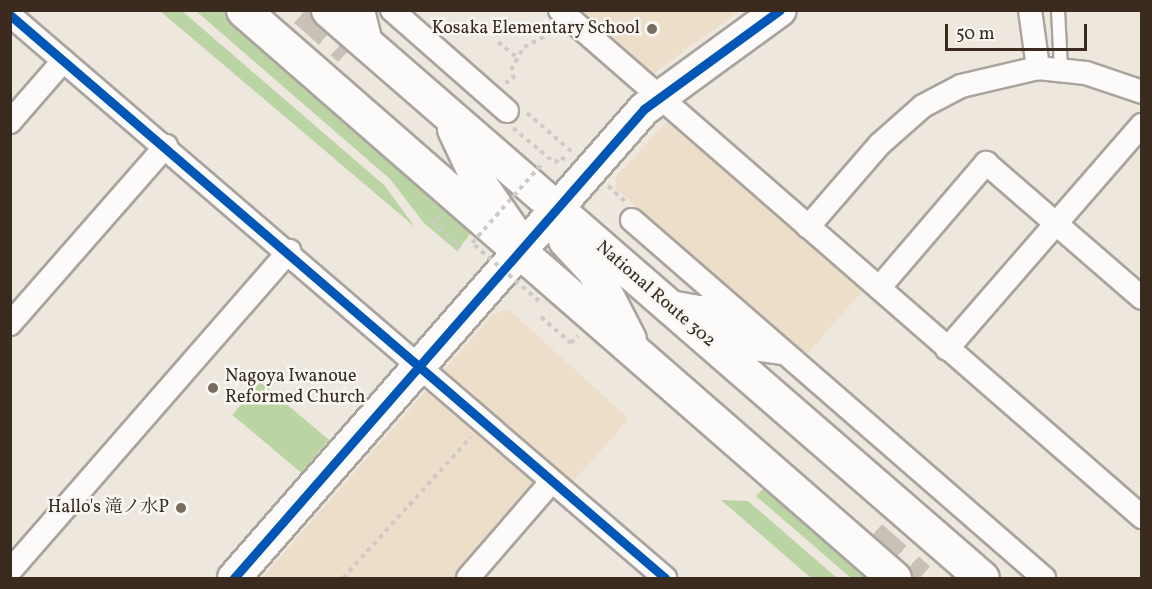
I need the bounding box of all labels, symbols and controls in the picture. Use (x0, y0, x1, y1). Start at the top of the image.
scale bar (948, 12, 1090, 50)
place label: Kosaka Elementary School (431, 18, 640, 40)
marker: Kosaka Elementary School (645, 22, 659, 36)
text: 50 m (956, 22, 995, 47)
street label: National Route 302 (591, 237, 719, 353)
place label: Nagoya Iwanoue Reformed Church (225, 367, 365, 410)
marker: Nagoya Iwanoue Reformed Church (206, 381, 220, 395)
place label: Hallo's 滝ノ水P (48, 497, 169, 519)
marker: Hallo's 滝ノ水P (174, 501, 188, 515)

